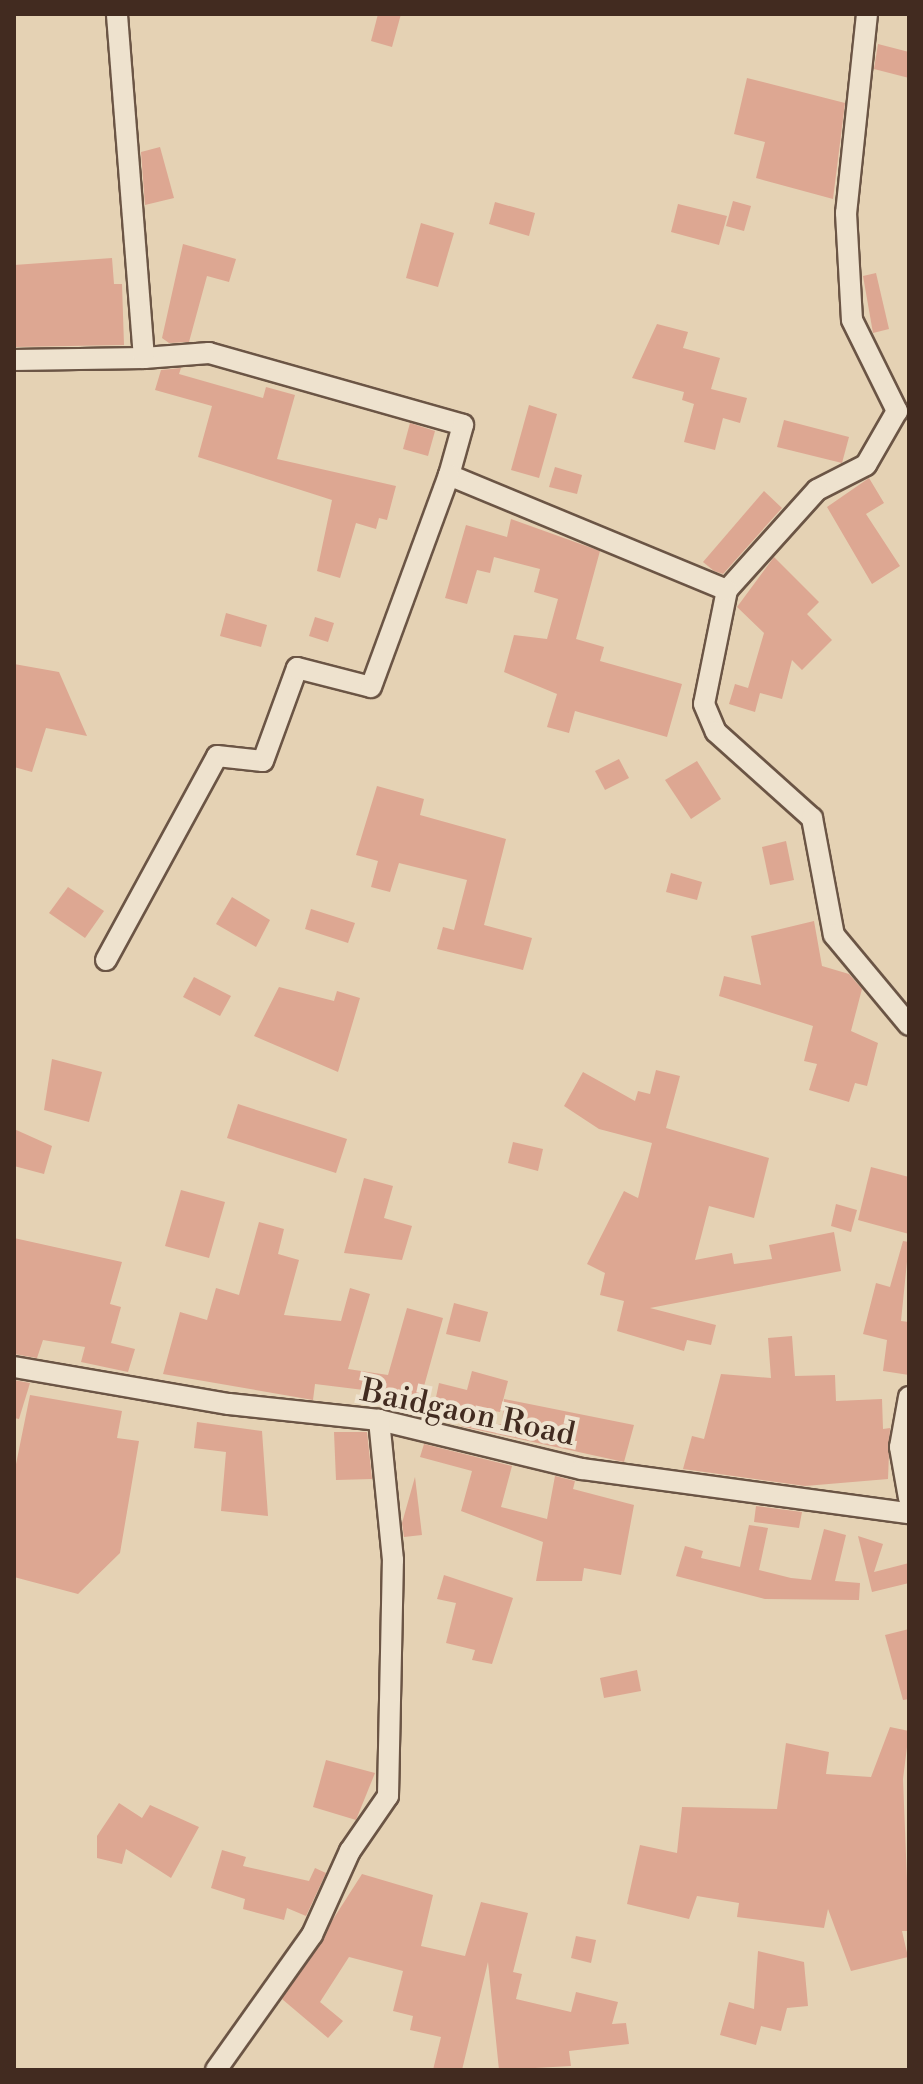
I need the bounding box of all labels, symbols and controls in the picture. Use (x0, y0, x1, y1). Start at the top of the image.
street label: Baidgaon Road (357, 1372, 579, 1454)

